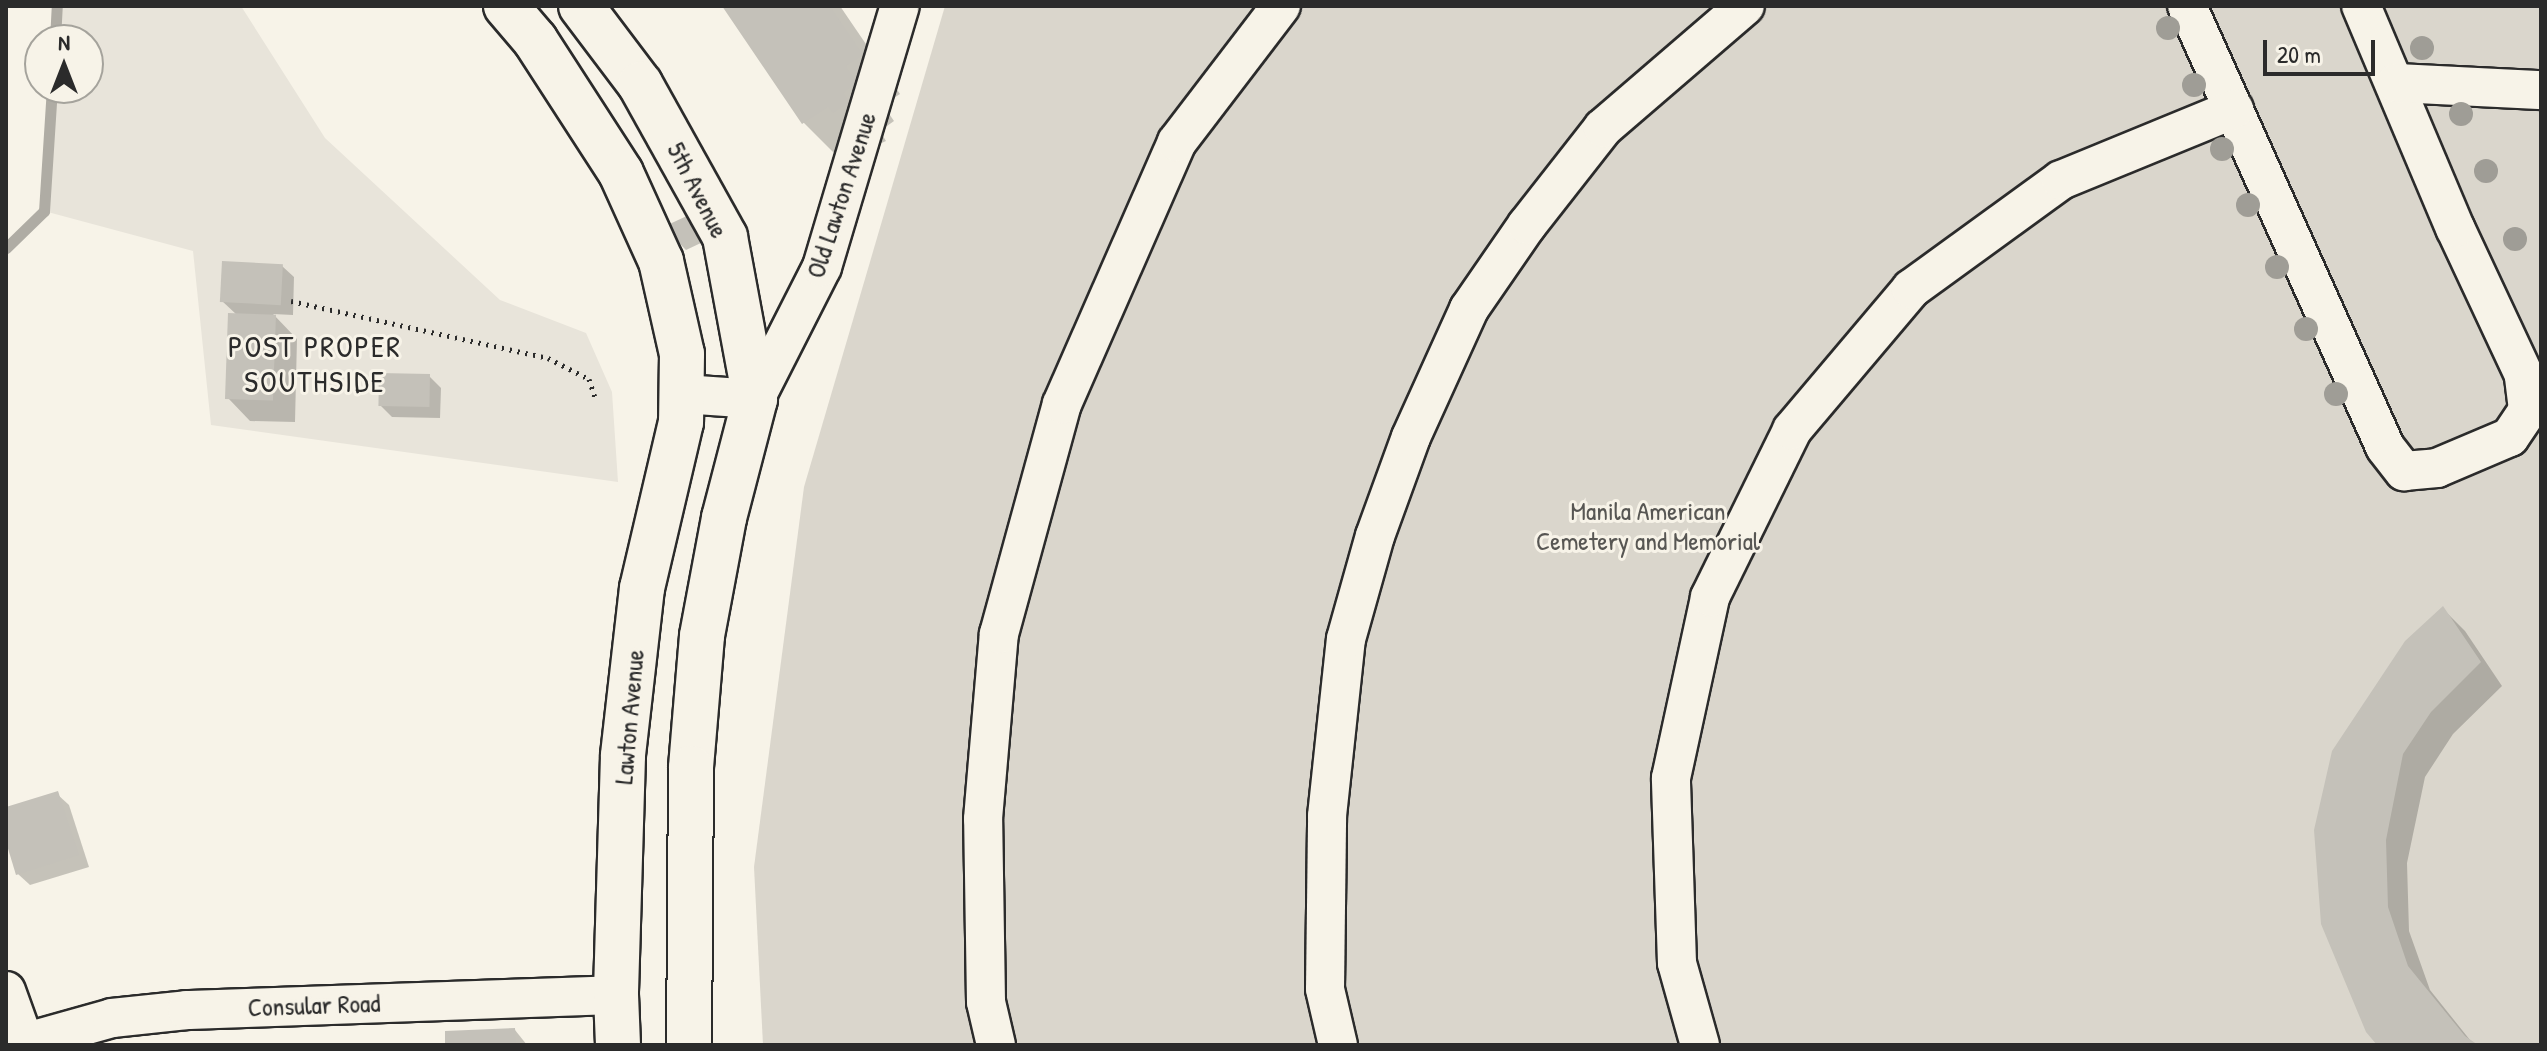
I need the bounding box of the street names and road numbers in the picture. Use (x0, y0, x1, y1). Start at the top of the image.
street label: Old Lawton Avenue (800, 108, 882, 282)
street label: 5th Avenue (661, 137, 735, 243)
street label: Lawton Avenue (608, 648, 650, 786)
street label: Consular Road (247, 987, 381, 1023)

